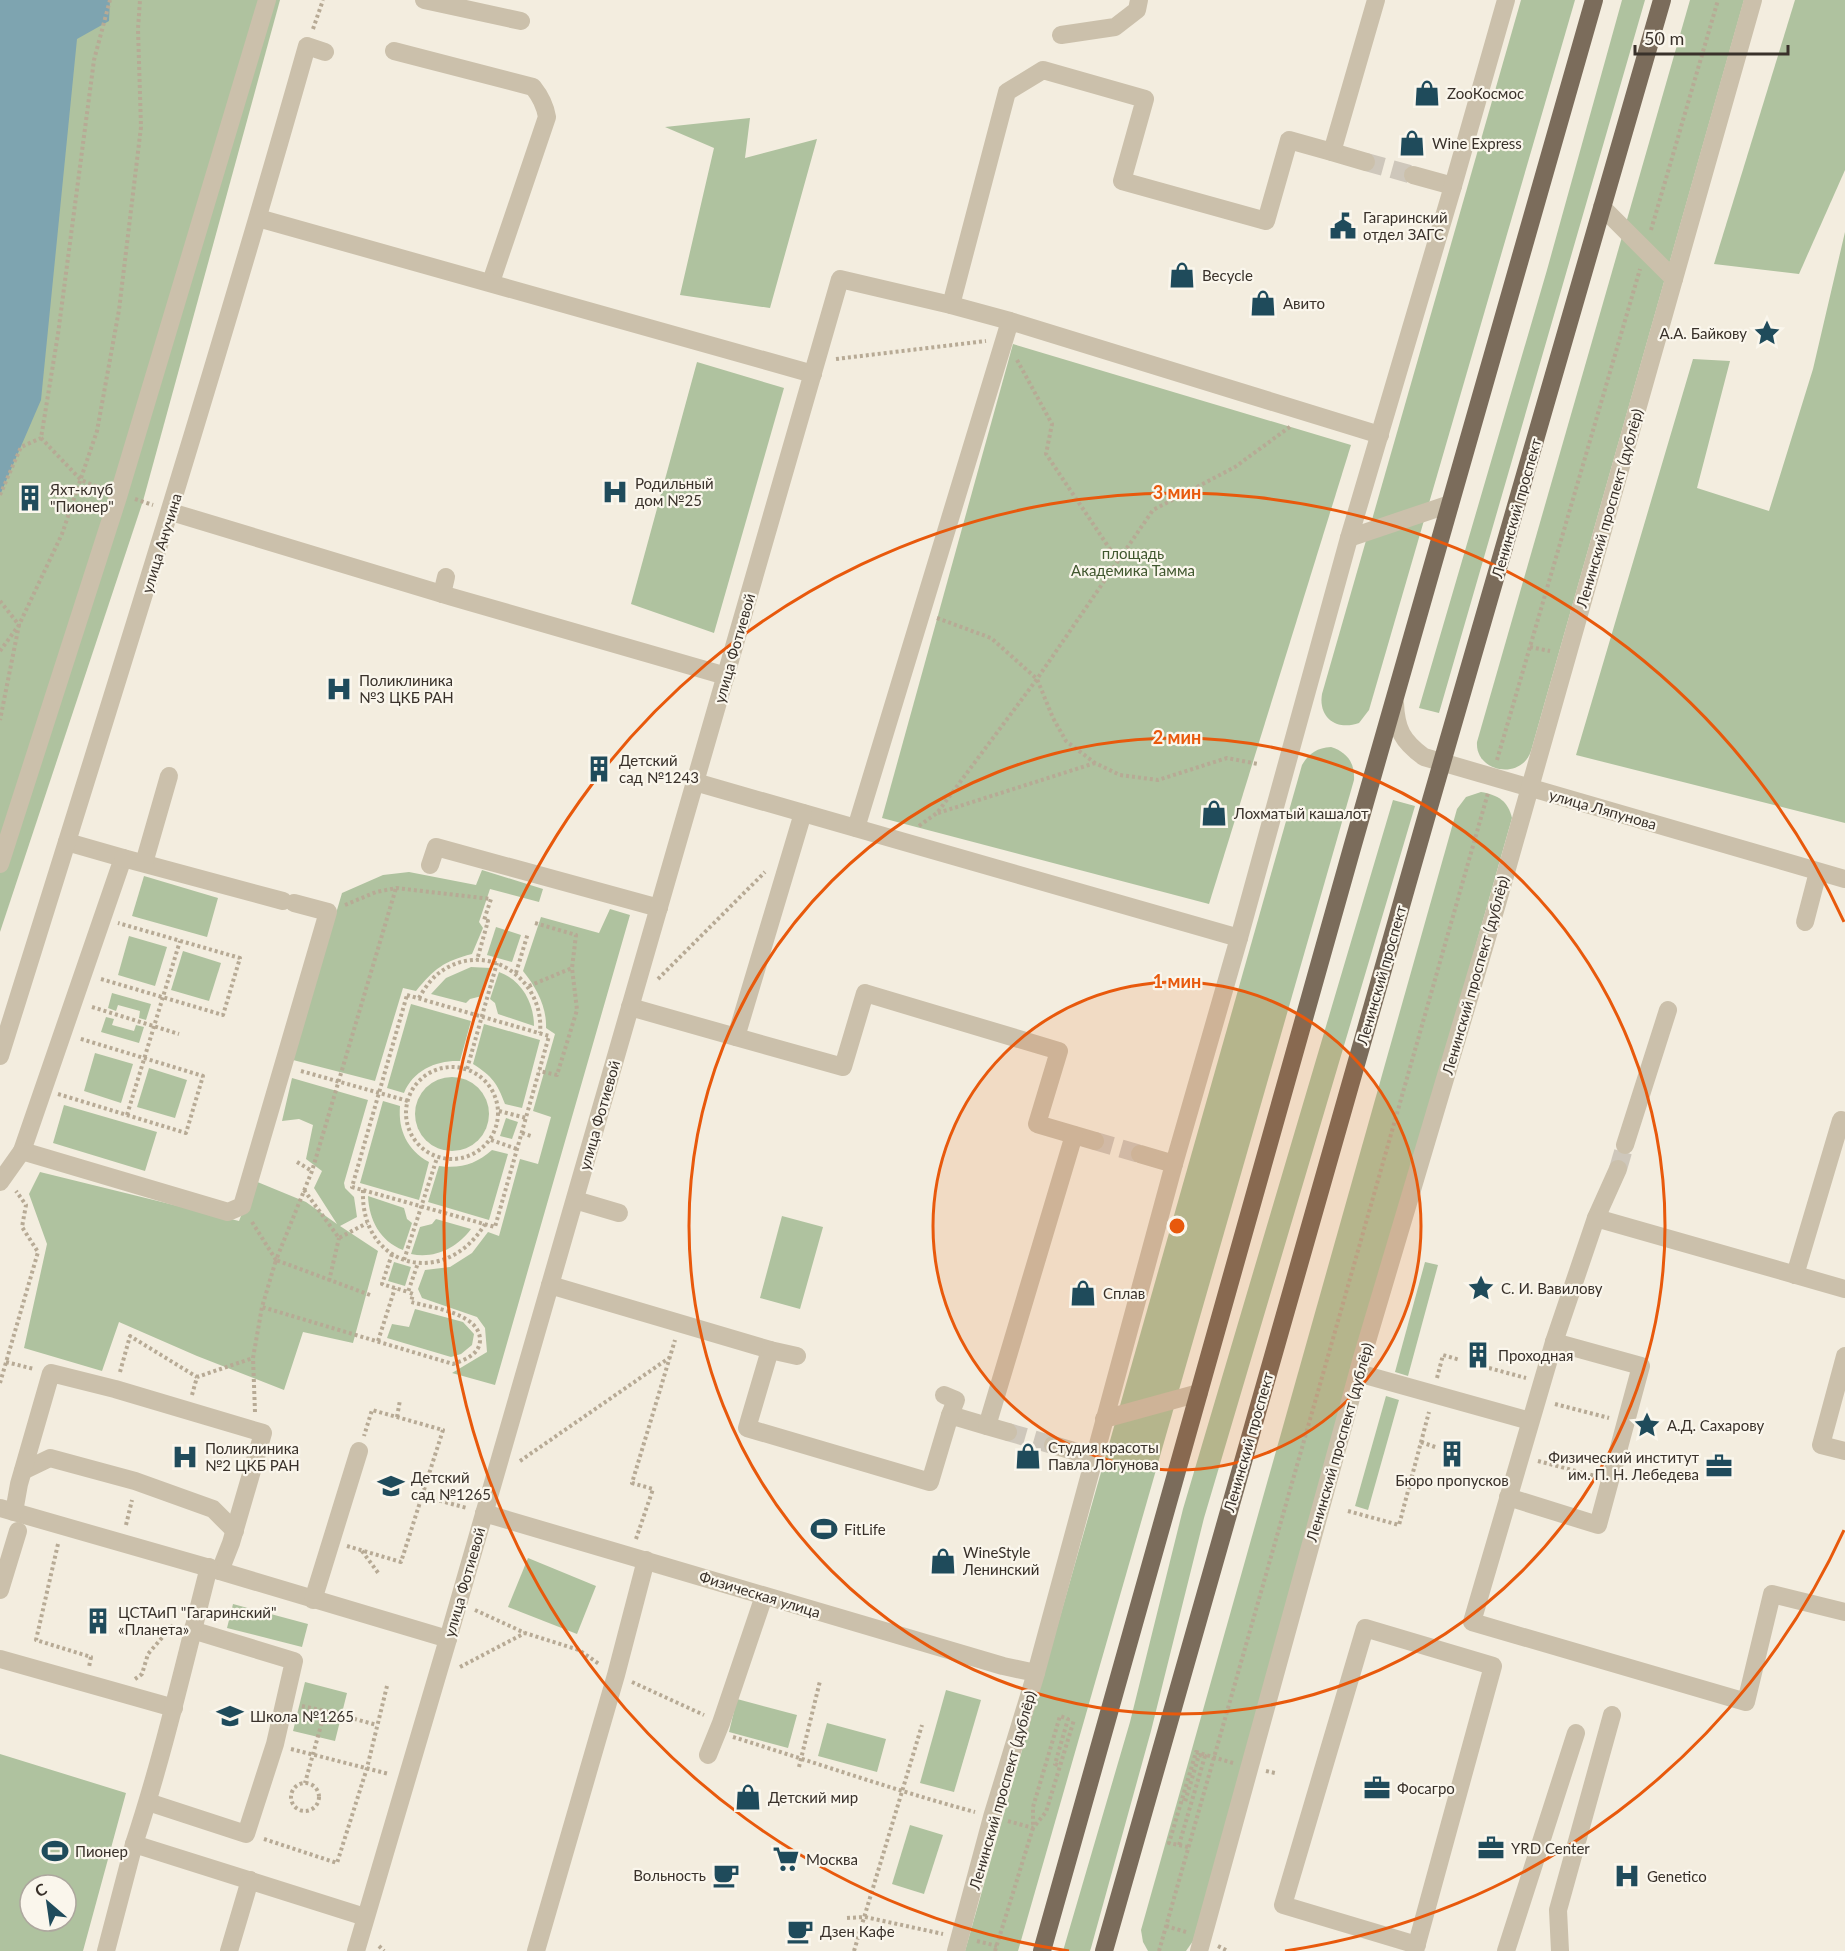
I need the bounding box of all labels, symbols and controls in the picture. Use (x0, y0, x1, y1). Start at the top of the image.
scale bar (1635, 18, 1788, 56)
text: 50 m (1644, 27, 1684, 49)
shop icon: ZooКосмос (1412, 78, 1442, 108)
place label: ZooКосмос (1447, 84, 1524, 102)
shop icon: Wine Express (1397, 128, 1427, 158)
place label: Wine Express (1432, 134, 1522, 152)
place label: Гагаринский отдел ЗАГС (1363, 208, 1448, 243)
public building icon: Гагаринский отдел ЗАГС (1328, 211, 1358, 241)
shop icon: Becycle (1167, 260, 1197, 290)
place label: Becycle (1202, 266, 1253, 284)
shop icon: Авито (1248, 288, 1278, 318)
place label: Авито (1283, 294, 1325, 312)
place icon: А.А. Байкову (1752, 318, 1782, 348)
place label: А.А. Байкову (1660, 324, 1747, 342)
street label: Ленинский проспект (дублёр) (1572, 406, 1646, 610)
street label: Ленинский проспект (1487, 436, 1545, 581)
place label: Родильный дом №25 (635, 474, 714, 509)
hospital icon: Родильный дом №25 (600, 477, 630, 507)
place label: Яхт-клуб "Пионер" (49, 480, 114, 515)
text: 3 мин (1153, 481, 1201, 503)
building icon: Яхт-клуб "Пионер" (15, 483, 45, 513)
street label: улица Анучина (137, 491, 185, 595)
park label: площадь Академика Тамма (1071, 544, 1195, 579)
street label: улица Фотиевой (710, 591, 758, 705)
place label: Поликлиника №3 ЦКБ РАН (359, 671, 454, 706)
hospital icon: Поликлиника №3 ЦКБ РАН (324, 674, 354, 704)
text: 2 мин (1153, 726, 1201, 748)
place label: Детский сад №1243 (619, 751, 699, 786)
building icon: Детский сад №1243 (584, 754, 614, 784)
street label: улица Ляпунова (1547, 785, 1659, 833)
shop icon: Лохматый кашалот (1199, 798, 1229, 828)
place label: Лохматый кашалот (1233, 804, 1369, 822)
street label: Ленинский проспект (дублёр) (1438, 873, 1512, 1077)
street label: Ленинский проспект (1352, 903, 1410, 1048)
text: 1 мин (1153, 970, 1201, 992)
street label: улица Фотиевой (575, 1058, 623, 1172)
centre of rings (1167, 1216, 1187, 1236)
place icon: С. И. Вавилову (1466, 1273, 1496, 1303)
shop icon: Сплав (1068, 1278, 1098, 1308)
place label: С. И. Вавилову (1501, 1279, 1603, 1297)
place label: Сплав (1103, 1284, 1145, 1302)
street label: Ленинский проспект (дублёр) (1302, 1340, 1376, 1544)
building icon: Проходная (1463, 1340, 1493, 1370)
place label: Проходная (1498, 1346, 1573, 1364)
street label: Ленинский проспект (1219, 1370, 1277, 1515)
place icon: А.Д. Сахарову (1632, 1410, 1662, 1440)
place label: А.Д. Сахарову (1667, 1416, 1764, 1434)
place label: Студия красоты Павла Логунова (1048, 1438, 1159, 1473)
place label: Поликлиника №2 ЦКБ РАН (205, 1439, 300, 1474)
building icon: Бюро пропусков (1437, 1439, 1467, 1469)
shop icon: Студия красоты Павла Логунова (1013, 1441, 1043, 1471)
hospital icon: Поликлиника №2 ЦКБ РАН (170, 1442, 200, 1472)
place label: Физический институт им. П. Н. Лебедева (1548, 1448, 1699, 1483)
office icon: Физический институт им. П. Н. Лебедева (1704, 1451, 1734, 1481)
place label: Детский сад №1265 (411, 1468, 491, 1503)
school or university icon: Детский сад №1265 (376, 1471, 406, 1501)
place label: Бюро пропусков (1395, 1471, 1509, 1489)
sports icon: FitLife (809, 1514, 839, 1544)
place label: FitLife (844, 1520, 886, 1538)
street label: улица Фотиевой (440, 1525, 488, 1639)
place label: WineStyle Ленинский (962, 1543, 1039, 1578)
shop icon: WineStyle Ленинский (928, 1546, 958, 1576)
street label: Физическая улица (697, 1567, 823, 1621)
place label: ЦСТАиП "Гагаринский" «Планета» (118, 1603, 277, 1638)
building icon: ЦСТАиП "Гагаринский" «Планета» (83, 1606, 113, 1636)
street label: Ленинский проспект (дублёр) (965, 1688, 1039, 1892)
school or university icon: Школа №1265 (215, 1701, 245, 1731)
place label: Школа №1265 (250, 1707, 354, 1725)
office icon: Фосагро (1362, 1773, 1392, 1803)
place label: Фосагро (1397, 1779, 1455, 1797)
shop icon: Детский мир (733, 1782, 763, 1812)
place label: Детский мир (768, 1788, 858, 1806)
office icon: YRD Center (1476, 1833, 1506, 1863)
sports icon: Пионер (40, 1836, 70, 1866)
place label: YRD Center (1511, 1839, 1590, 1857)
place label: Пионер (75, 1842, 128, 1860)
supermarket icon: Москва (771, 1844, 801, 1874)
place label: Москва (806, 1850, 858, 1868)
cafe icon: Вольность (711, 1860, 741, 1890)
hospital icon: Genetico (1612, 1861, 1642, 1891)
place label: Вольность (633, 1866, 706, 1884)
place label: Genetico (1647, 1867, 1707, 1885)
north arrow (18, 1873, 78, 1933)
text: С (31, 1878, 50, 1900)
cafe icon: Дзен Кафе (785, 1916, 815, 1946)
place label: Дзен Кафе (820, 1922, 895, 1940)

